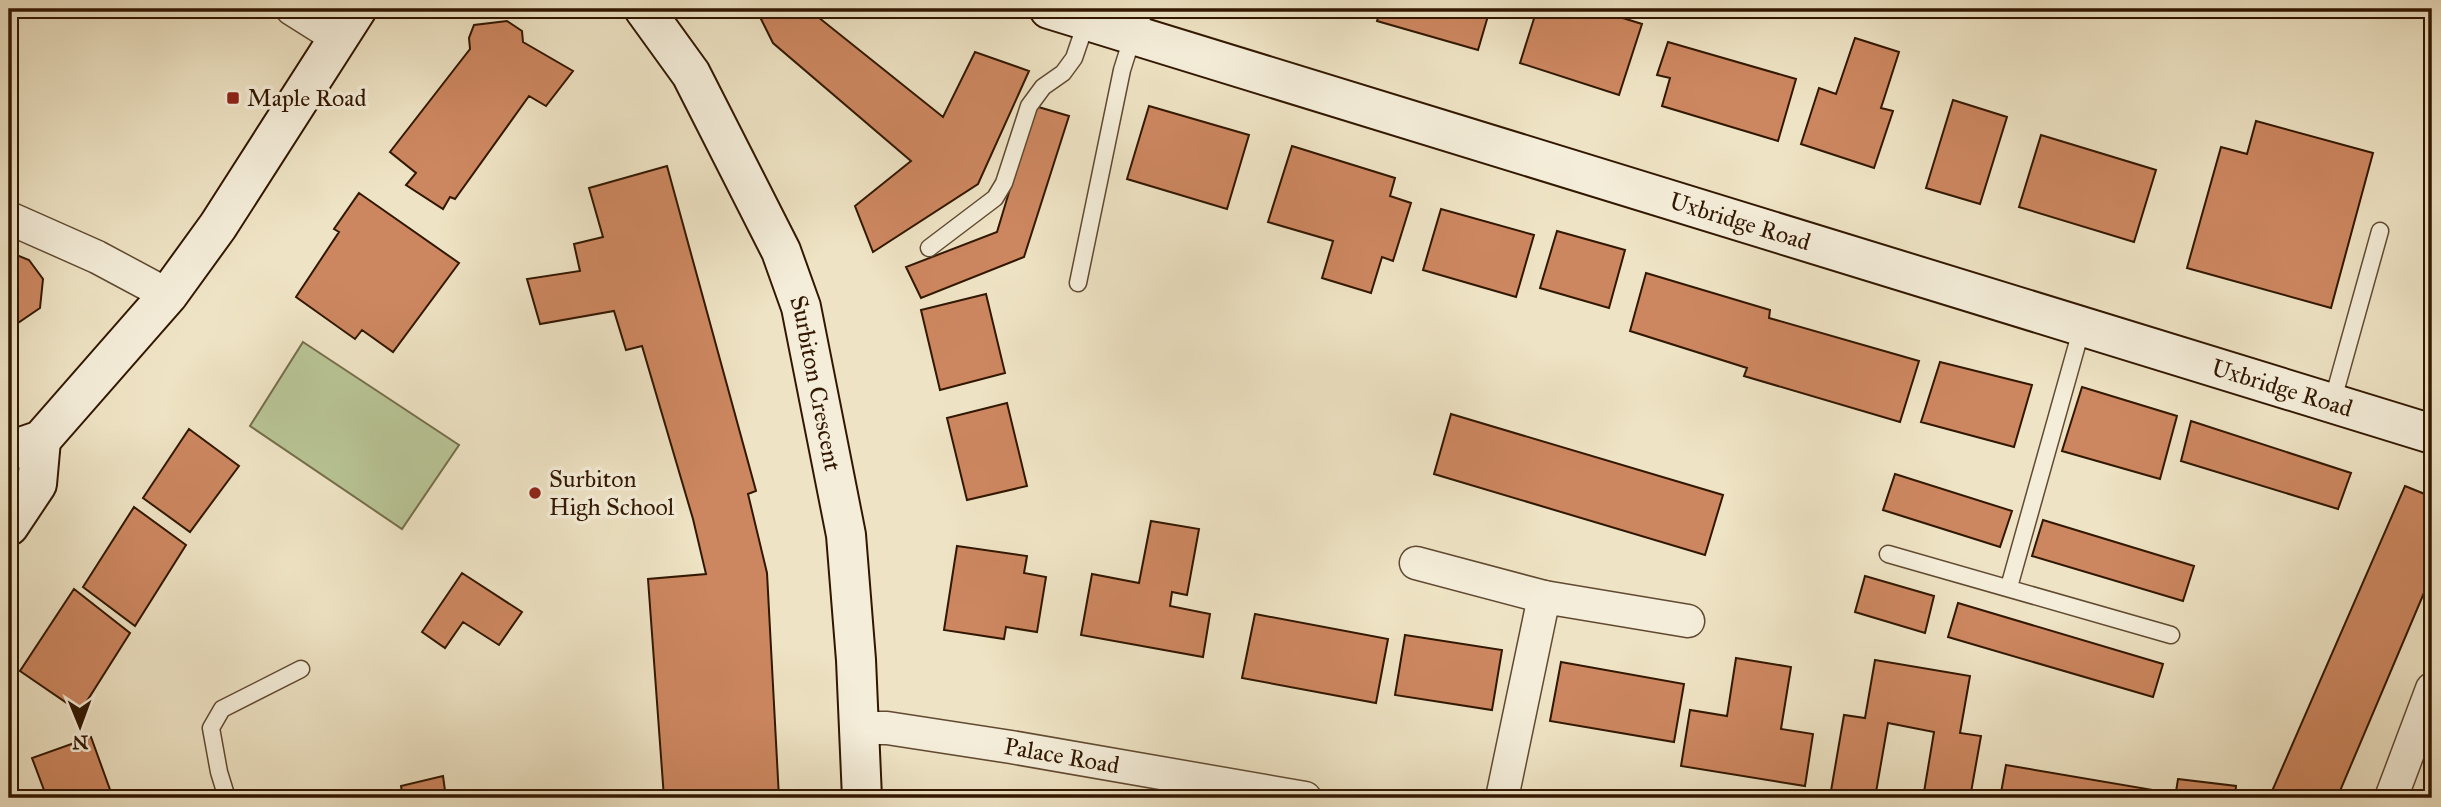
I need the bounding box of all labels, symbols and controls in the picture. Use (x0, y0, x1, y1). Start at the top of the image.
place label: Maple Road (247, 83, 366, 113)
marker: Maple Road (225, 90, 241, 106)
street label: Uxbridge Road (1666, 186, 1814, 257)
street label: Surbiton Crescent (783, 291, 848, 474)
street label: Uxbridge Road (2208, 352, 2356, 424)
place label: Surbiton High School (549, 464, 675, 522)
marker: Surbiton High School (527, 485, 543, 501)
north arrow (46, 692, 116, 762)
text: N (72, 731, 89, 754)
street label: Palace Road (1002, 731, 1122, 781)

